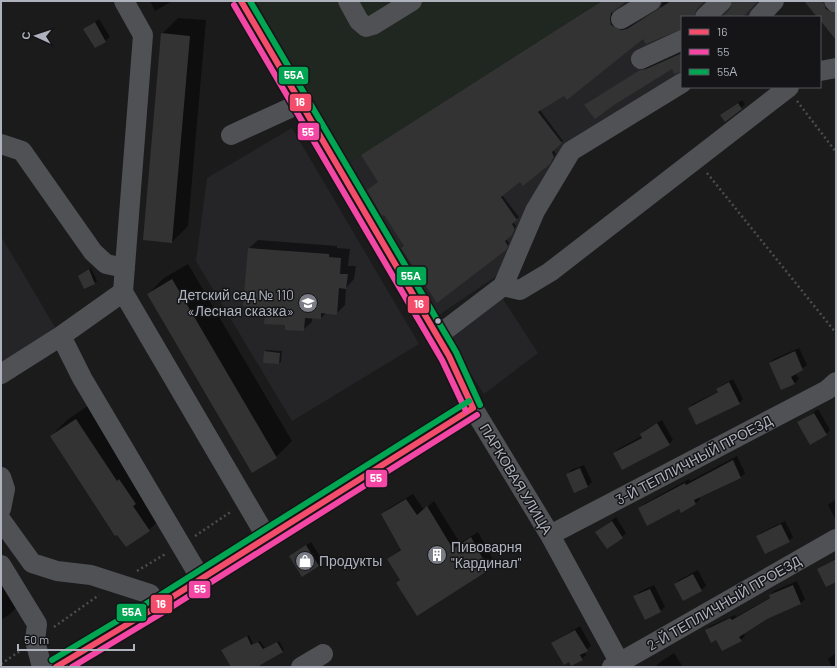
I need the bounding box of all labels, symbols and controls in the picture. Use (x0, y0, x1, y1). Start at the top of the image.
north arrow (16, 16, 56, 56)
legend (681, 16, 821, 88)
text: 16 (717, 24, 727, 38)
text: С (19, 31, 32, 40)
text: 55 (717, 44, 729, 58)
text: 55А (717, 64, 737, 78)
line badge: 55А (278, 66, 309, 85)
text: 55А (284, 68, 304, 81)
line badge: 16 (289, 93, 312, 112)
text: 16 (295, 95, 305, 108)
line badge: 55 (297, 122, 320, 141)
text: 55 (302, 125, 314, 138)
line badge: 55А (396, 266, 427, 286)
text: 55А (401, 269, 421, 282)
place label: Детский сад № 110 «Лесная сказка» (178, 286, 294, 319)
school or university icon: Детский сад № 110 «Лесная сказка» (297, 292, 319, 314)
line badge: 16 (407, 295, 430, 314)
text: 16 (414, 297, 424, 310)
unlabelled marker (433, 316, 443, 326)
street label: 3-Й ТЕПЛИЧНЫЙ ПРОЕЗД (613, 411, 775, 508)
street label: ПАРКОВАЯ УЛИЦА (477, 420, 557, 538)
line badge: 55 (365, 469, 388, 488)
text: 55 (370, 471, 382, 484)
place label: Пивоварня "Кардинал" (451, 538, 522, 571)
building icon: Пивоварня "Кардинал" (426, 544, 448, 566)
shop icon: Продукты (294, 550, 316, 572)
street label: 2-Й ТЕПЛИЧНЫЙ ПРОЕЗД (644, 551, 804, 654)
place label: Продукты (319, 552, 382, 569)
line badge: 55 (188, 580, 211, 599)
text: 55 (194, 582, 206, 595)
line badge: 16 (150, 594, 173, 614)
text: 16 (156, 597, 166, 610)
line badge: 55А (116, 603, 147, 622)
text: 55А (122, 605, 142, 618)
scale bar (18, 626, 134, 652)
text: 50 m (24, 632, 49, 646)

